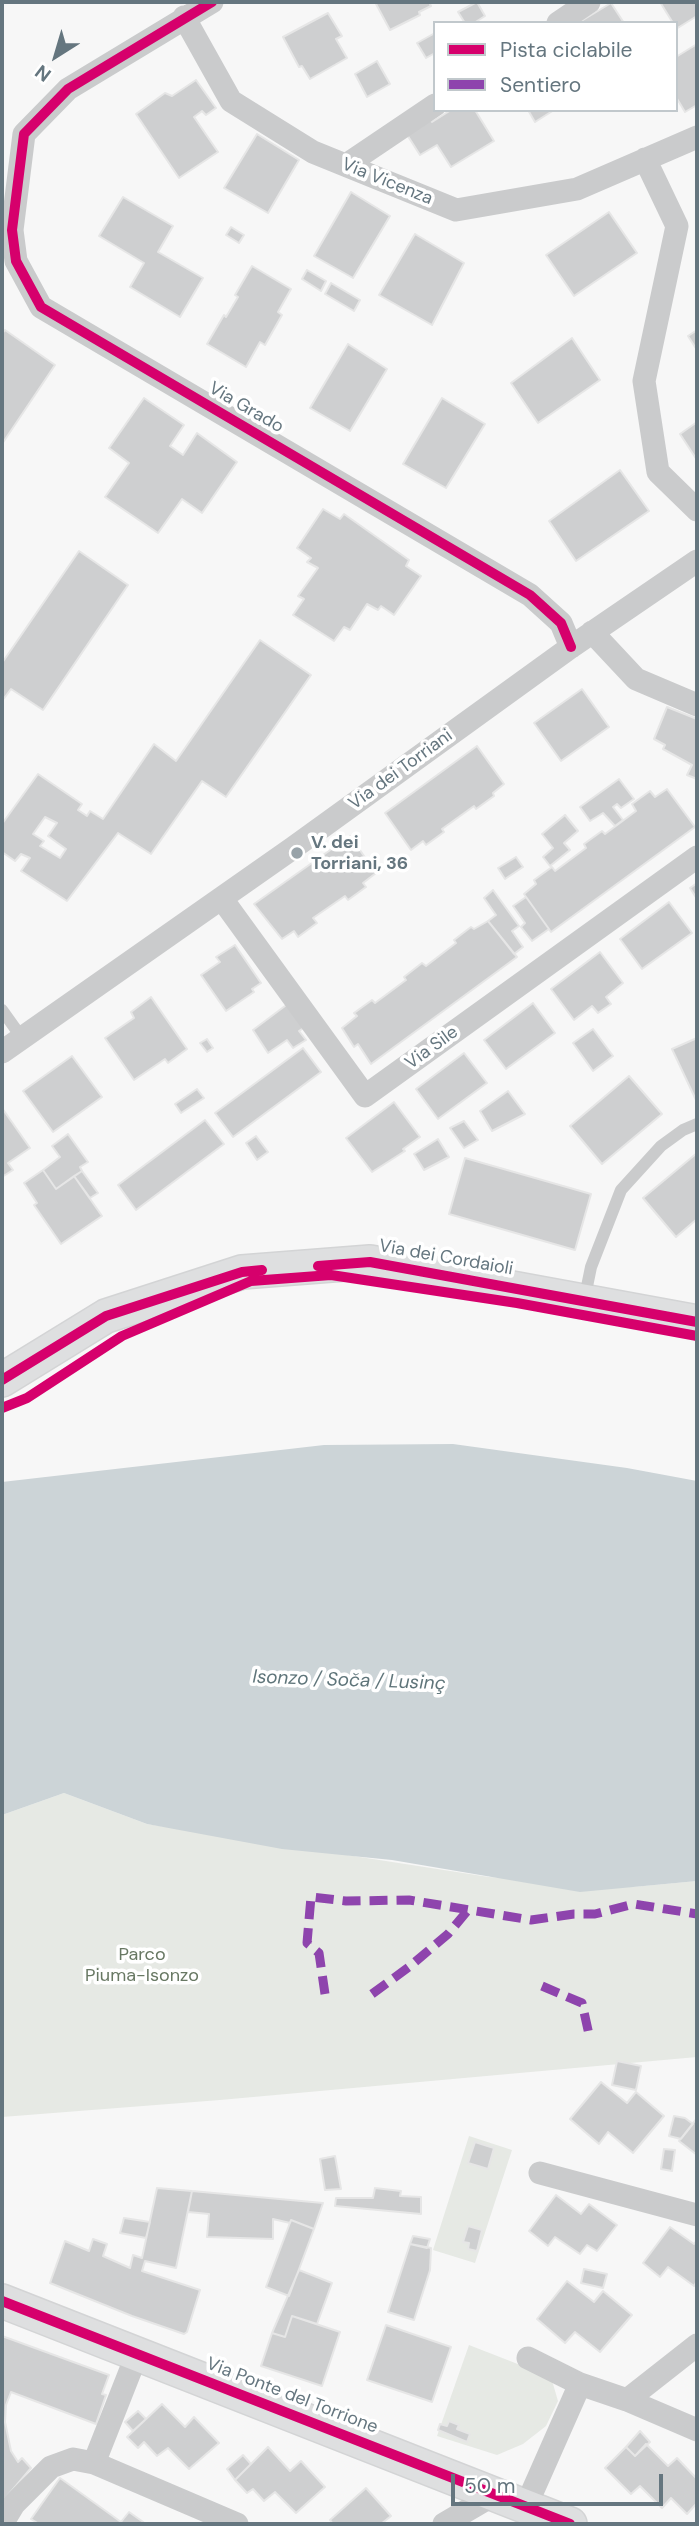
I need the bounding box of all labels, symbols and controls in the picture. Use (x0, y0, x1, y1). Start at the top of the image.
north arrow (21, 21, 91, 91)
legend (433, 21, 678, 112)
text: Pista ciclabile (500, 36, 633, 64)
text: N (30, 59, 56, 87)
text: Sentiero (500, 71, 581, 99)
street label: Via Vicenza (338, 154, 436, 210)
street label: Via Grado (205, 378, 287, 438)
street label: Via dei Torriani (345, 725, 457, 815)
place label: V. dei Torriani, 36 (311, 832, 408, 874)
marker: V. dei Torriani, 36 (289, 845, 305, 861)
street label: Via Sile (401, 1022, 463, 1074)
street label: Via dei Cordaioli (377, 1236, 515, 1280)
water label: Isonzo / Soča / Lusinç (252, 1666, 446, 1696)
park label: Parco Piuma-Isonzo (85, 1944, 199, 1986)
street label: Via Ponte del Torrione (203, 2353, 381, 2439)
scale bar (454, 2460, 666, 2504)
text: 50 m (464, 2472, 515, 2500)

